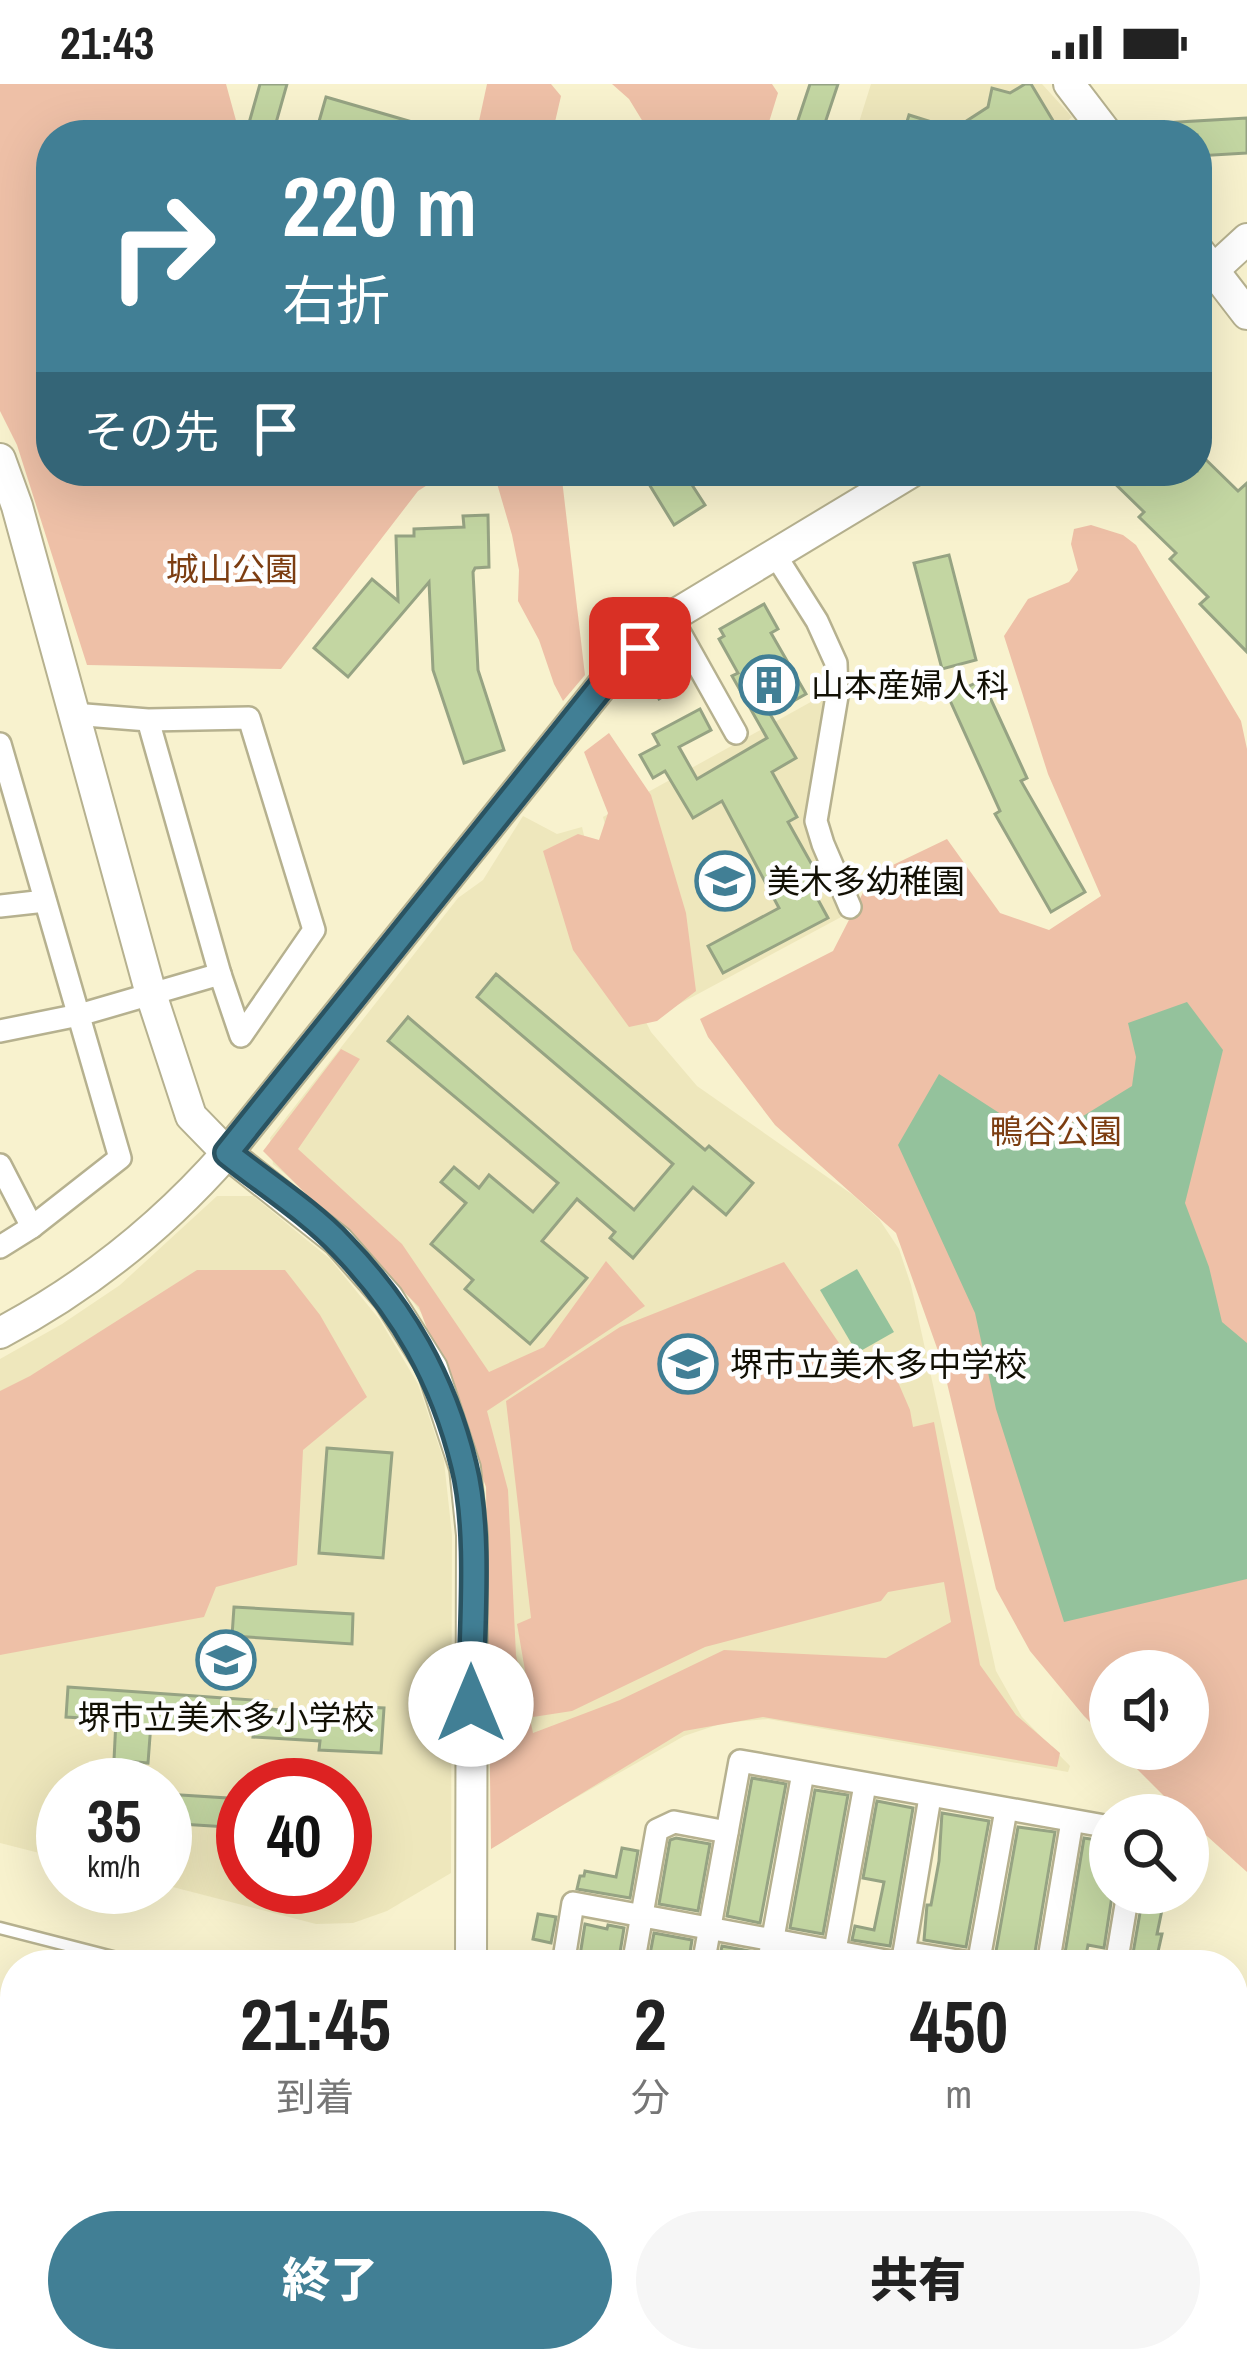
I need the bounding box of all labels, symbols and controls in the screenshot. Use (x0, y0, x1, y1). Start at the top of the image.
text: 21:43 (60, 12, 154, 73)
text: 220 m (282, 149, 477, 262)
icon: right (84, 168, 240, 324)
text: 右折 (282, 264, 390, 337)
icon: arrive (243, 396, 309, 462)
text: その先 (84, 401, 219, 462)
park label: 城山公園 (166, 547, 298, 591)
pin (589, 597, 691, 699)
icon: arrive (607, 615, 673, 681)
building icon: 山本産婦人科 (738, 654, 800, 716)
place label: 山本産婦人科 (811, 663, 1009, 707)
school or university icon: 美木多幼稚園 (694, 850, 756, 912)
place label: 美木多幼稚園 (767, 859, 965, 903)
park label: 鴨谷公園 (990, 1109, 1122, 1153)
school or university icon: 堺市立美木多中学校 (657, 1333, 719, 1395)
place label: 堺市立美木多中学校 (730, 1342, 1027, 1386)
school or university icon: 堺市立美木多小学校 (195, 1629, 257, 1691)
position arrow (408, 1641, 534, 1767)
map controls (1089, 1650, 1209, 1914)
button: sound (1089, 1650, 1209, 1770)
place label: 堺市立美木多小学校 (78, 1695, 375, 1739)
speed limit sign: 40 (216, 1758, 372, 1914)
text: 35 (87, 1780, 141, 1861)
button: search (1089, 1794, 1209, 1914)
text: km/h (87, 1846, 141, 1886)
text: 21:45 (240, 1975, 391, 2072)
text: 2 (634, 1975, 667, 2072)
text: 450 (910, 1977, 1008, 2074)
text: m (946, 2068, 972, 2120)
text: 到着 (276, 2071, 354, 2123)
text: 分 (631, 2071, 670, 2123)
button: 終了 (48, 2211, 612, 2349)
button: 共有 (636, 2211, 1200, 2349)

